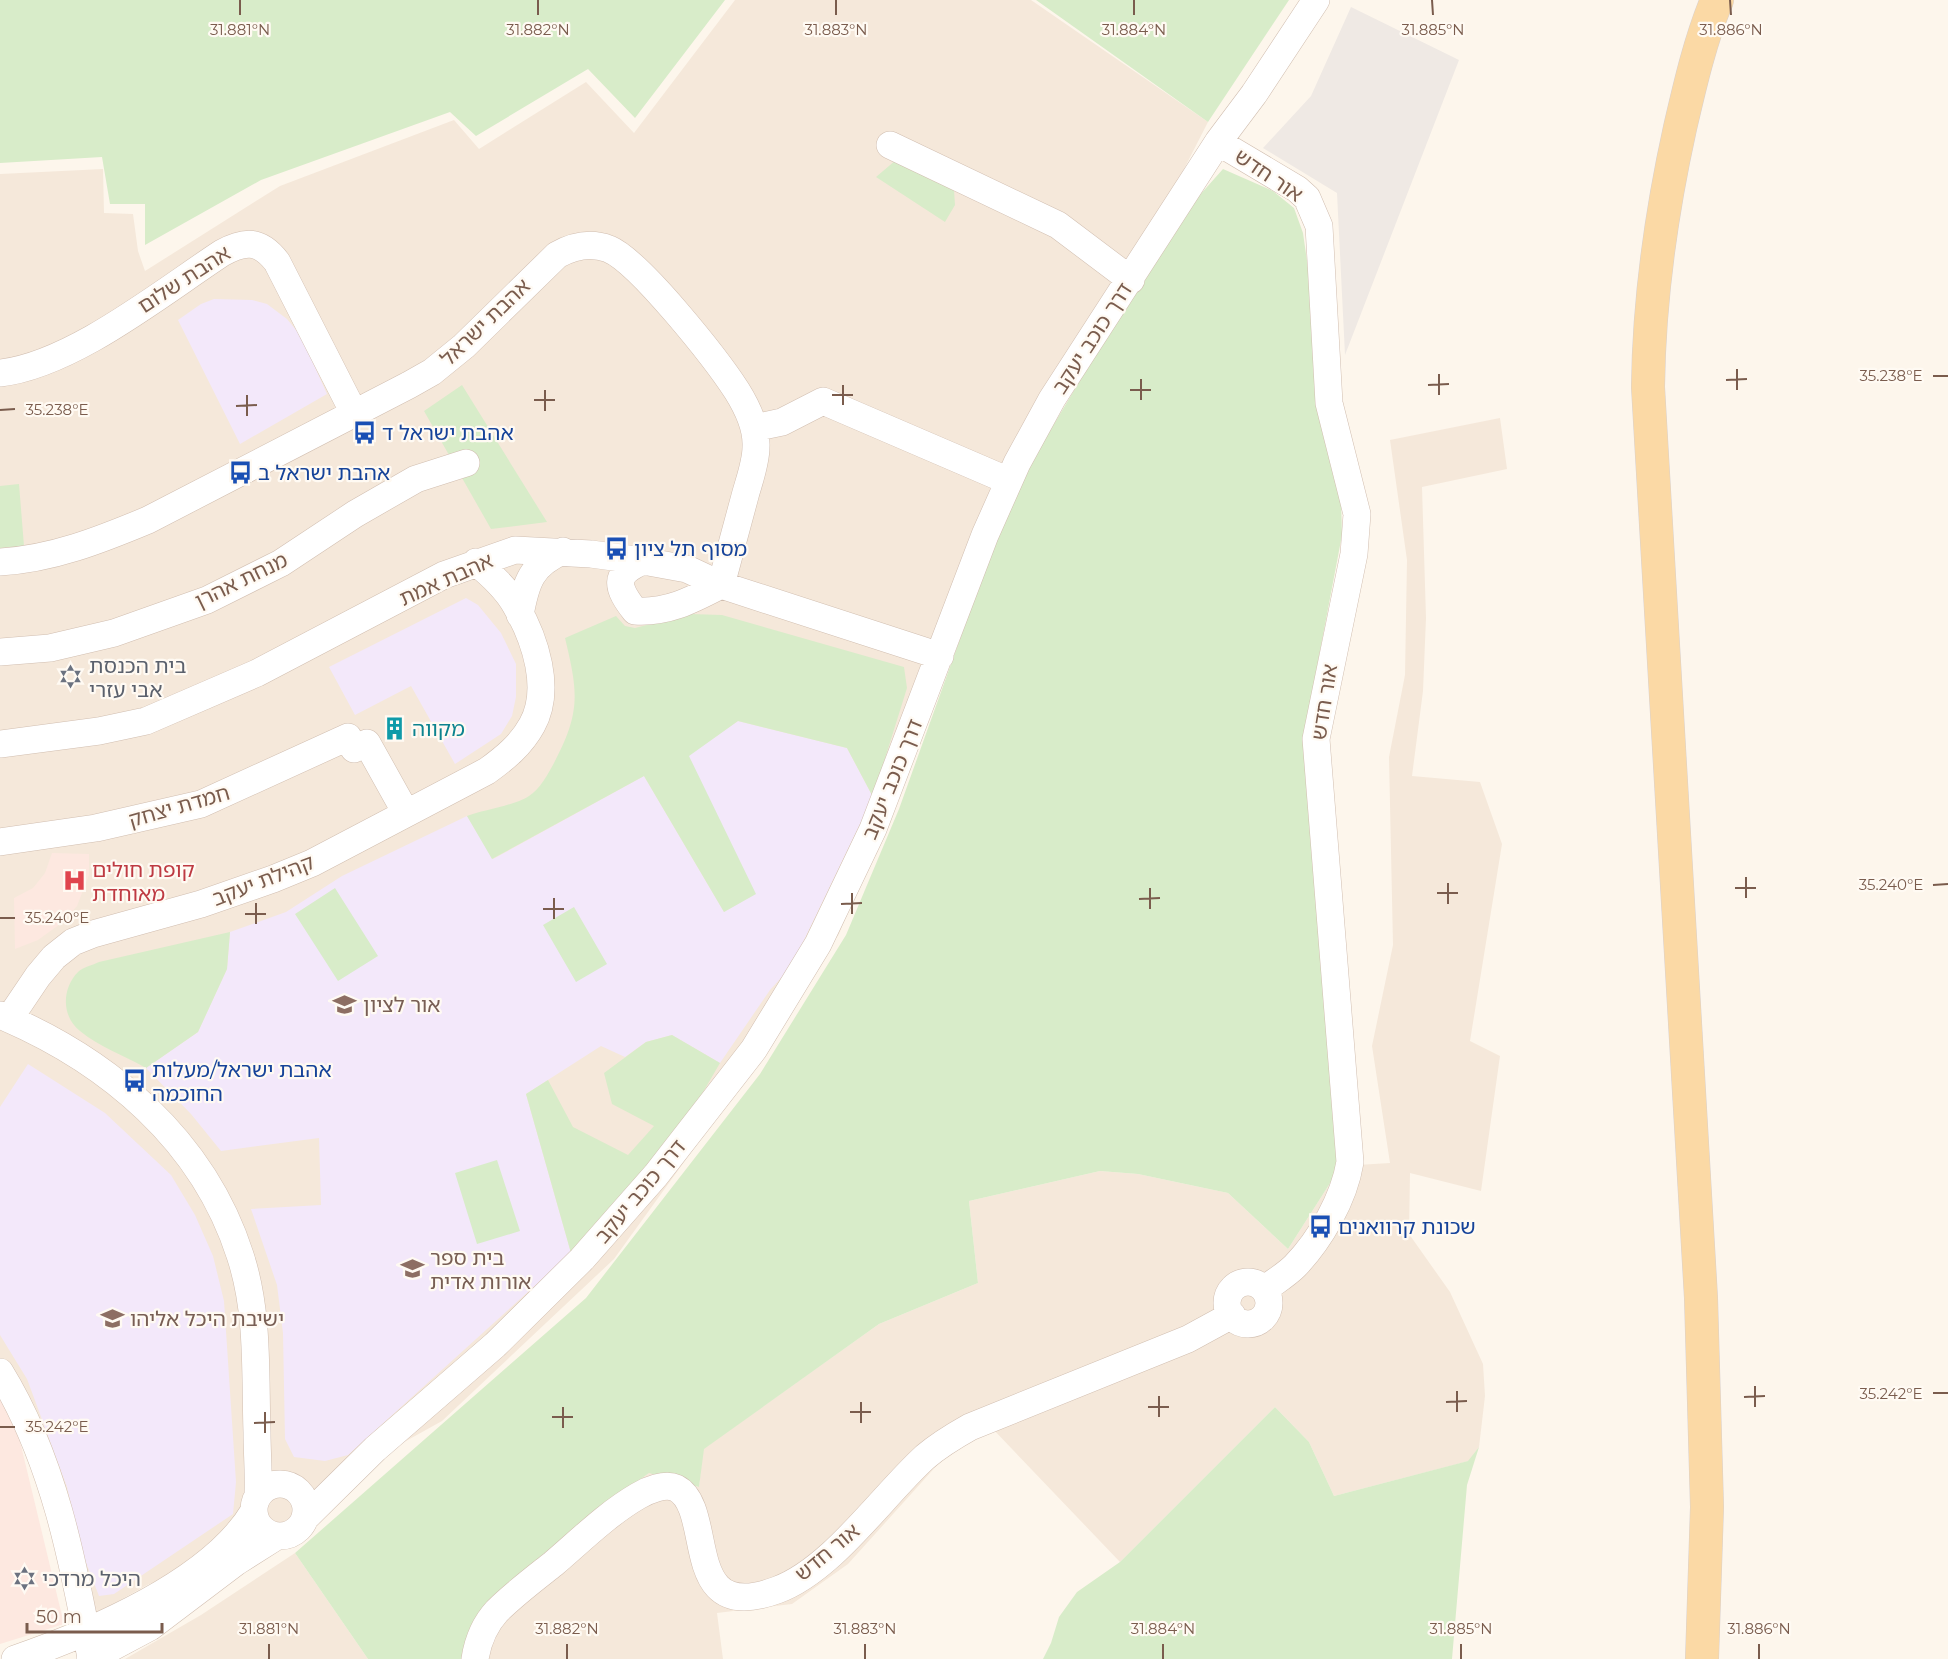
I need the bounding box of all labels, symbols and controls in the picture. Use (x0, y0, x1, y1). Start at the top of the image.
text: 31.881°N (210, 20, 270, 39)
text: 31.882°N (506, 20, 570, 39)
text: 31.883°N (804, 20, 868, 39)
text: 31.884°N (1102, 20, 1166, 39)
text: 31.885°N (1401, 20, 1465, 39)
text: 31.886°N (1699, 20, 1763, 39)
street label: אור חדש (1230, 143, 1308, 207)
street label: אהבת שלום (133, 240, 235, 318)
street label: אהבת ישראל (435, 273, 535, 371)
street label: דרך כוכב יעקב (1047, 278, 1137, 398)
text: 35.238°E (1859, 366, 1923, 385)
text: 35.238°E (25, 400, 89, 419)
bus stop icon: אהבת ישראל ד (351, 419, 377, 445)
place label: אהבת ישראל ד (382, 420, 514, 445)
bus stop icon: אהבת ישראל ב (227, 459, 253, 485)
place label: אהבת ישראל ב (258, 460, 390, 485)
bus stop icon: מסוף תל ציון (603, 535, 629, 561)
place label: מסוף תל ציון (634, 536, 747, 561)
street label: מנחת אהרן (191, 547, 292, 613)
street label: אהבת אמת (395, 547, 497, 611)
place label: בית הכנסת אבי עזרי (89, 653, 187, 702)
street label: אור חדש (1306, 662, 1342, 742)
synagogue icon: בית הכנסת אבי עזרי (58, 664, 84, 690)
building icon: מקווה (381, 715, 407, 741)
street label: דרך כוכב יעקב (857, 715, 927, 843)
place label: מקווה (412, 716, 465, 741)
street label: חמדת יצחק (126, 780, 232, 832)
street label: קהילת יעקב (209, 849, 317, 911)
place label: קופת חולים מאוחדת (92, 857, 195, 906)
hospital icon: קופת חולים מאוחדת (61, 868, 87, 894)
text: 35.240°E (1859, 875, 1923, 894)
text: 35.240°E (25, 908, 89, 927)
school or university icon: אור לציון (332, 991, 358, 1017)
place label: אור לציון (363, 992, 441, 1017)
place label: אהבת ישראל/מעלות החוכמה (152, 1057, 332, 1106)
bus stop icon: אהבת ישראל/מעלות החוכמה (121, 1068, 147, 1094)
street label: דרך כוכב יעקב (589, 1134, 691, 1248)
bus stop icon: שכונת קרוואנים (1307, 1213, 1333, 1239)
place label: שכונת קרוואנים (1338, 1214, 1475, 1239)
place label: בית ספר אורות אדית (430, 1245, 531, 1294)
school or university icon: בית ספר אורות אדית (399, 1256, 425, 1282)
school or university icon: ישיבת היכל אליהו (99, 1305, 125, 1331)
place label: ישיבת היכל אליהו (130, 1306, 284, 1331)
text: 35.242°E (1859, 1384, 1923, 1403)
text: 35.242°E (25, 1417, 89, 1436)
street label: אור חדש (790, 1518, 864, 1586)
synagogue icon: היכל מרדכי (11, 1565, 37, 1591)
place label: היכל מרדכי (42, 1566, 141, 1591)
scale bar (27, 1596, 162, 1634)
text: 50 m (36, 1606, 82, 1628)
text: 31.881°N (239, 1619, 299, 1638)
text: 31.882°N (535, 1619, 599, 1638)
text: 31.883°N (833, 1619, 897, 1638)
text: 31.884°N (1131, 1619, 1195, 1638)
text: 31.885°N (1429, 1619, 1493, 1638)
text: 31.886°N (1727, 1619, 1791, 1638)

